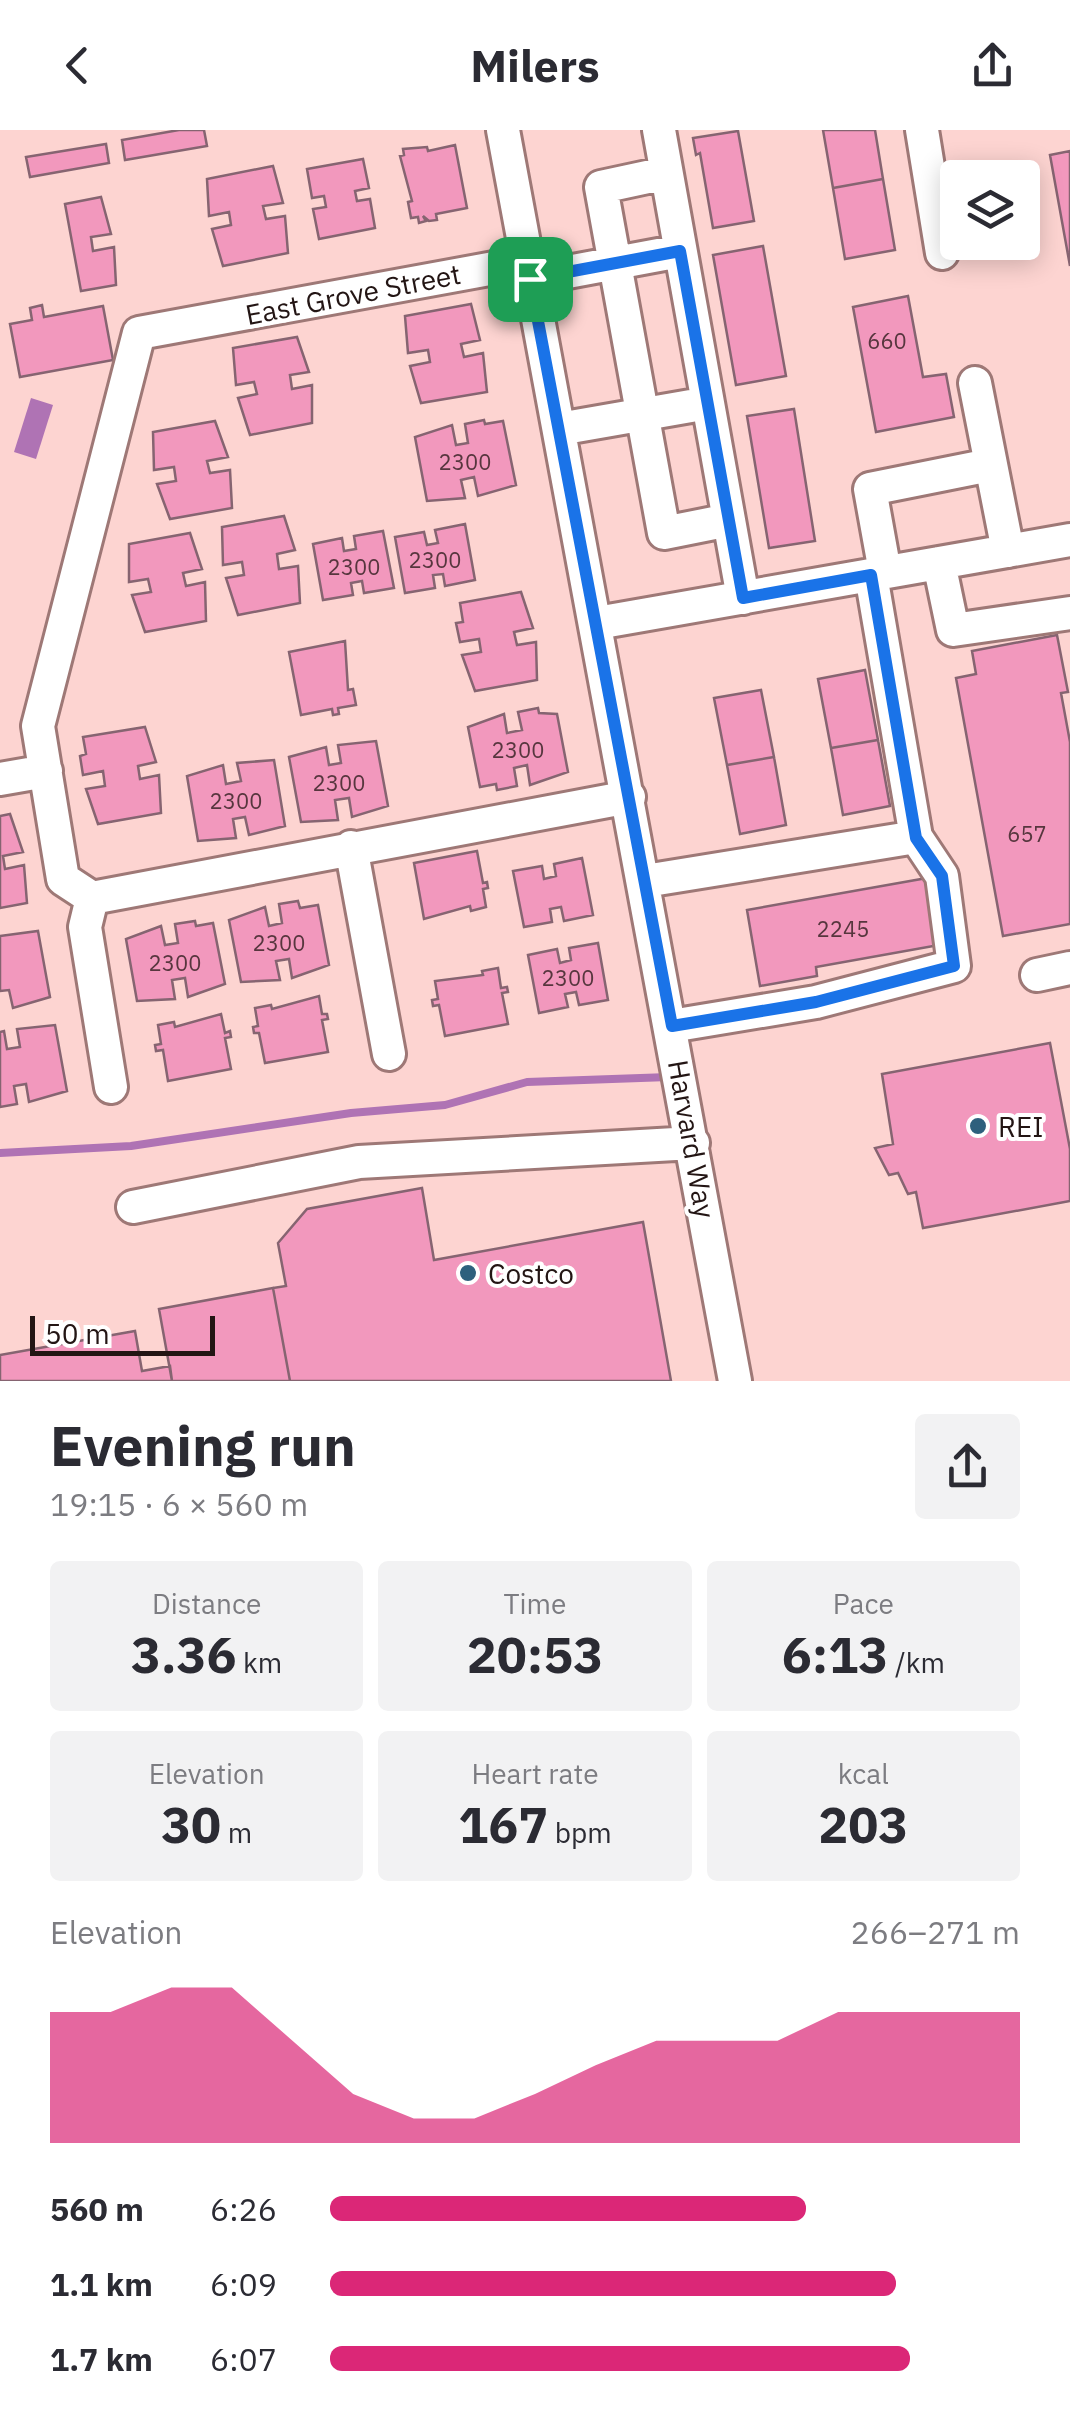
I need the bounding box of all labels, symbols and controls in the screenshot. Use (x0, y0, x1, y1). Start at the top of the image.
text: Milers (470, 36, 600, 94)
icon: back (50, 38, 105, 93)
icon: share (965, 38, 1020, 93)
map controls (940, 160, 1040, 260)
button: layers (940, 160, 1040, 260)
pin (488, 237, 573, 322)
icon: arrive (503, 252, 558, 307)
street label: East Grove Street (242, 255, 464, 333)
house number: 660 (867, 326, 907, 355)
house number: 2300 (439, 447, 491, 476)
house number: 2300 (409, 545, 461, 574)
house number: 2300 (328, 552, 380, 581)
house number: 2300 (492, 735, 544, 764)
house number: 2300 (313, 768, 365, 797)
house number: 2300 (210, 786, 262, 815)
house number: 657 (1007, 819, 1047, 848)
house number: 2245 (817, 914, 869, 943)
house number: 2300 (253, 928, 305, 957)
house number: 2300 (149, 948, 201, 977)
house number: 2300 (542, 963, 594, 992)
street label: Harvard Way (660, 1057, 724, 1221)
place label: REI (998, 1108, 1043, 1145)
marker: REI (967, 1115, 989, 1137)
place label: Costco (488, 1255, 574, 1292)
marker: Costco (457, 1262, 479, 1284)
scale bar (30, 1311, 215, 1356)
text: 50 m (45, 1315, 110, 1352)
text: Evening run (50, 1410, 356, 1481)
button: share (915, 1414, 1020, 1519)
text: 19:15 · 6 × 560 m (50, 1483, 308, 1525)
text: Distance (152, 1585, 261, 1622)
text: Time (504, 1585, 566, 1622)
text: Pace (833, 1585, 894, 1622)
text: 3.36 (131, 1622, 237, 1687)
text: 20:53 (467, 1622, 603, 1687)
text: 6:13 (782, 1622, 888, 1687)
text: km (237, 1644, 282, 1681)
text: /km (888, 1644, 945, 1681)
text: Elevation (149, 1755, 265, 1792)
text: Heart rate (471, 1755, 599, 1792)
text: kcal (838, 1755, 889, 1792)
text: 30 (161, 1792, 221, 1857)
text: 167 (458, 1792, 548, 1857)
text: 203 (818, 1792, 908, 1857)
text: m (221, 1814, 252, 1851)
text: bpm (548, 1814, 612, 1851)
text: Elevation (50, 1911, 183, 1953)
text: 266–271 m (850, 1911, 1020, 1953)
text: 560 m (50, 2188, 144, 2230)
text: 6:26 (210, 2188, 277, 2230)
text: 1.1 km (50, 2263, 153, 2305)
text: 6:09 (210, 2263, 277, 2305)
text: 1.7 km (50, 2338, 153, 2380)
text: 6:07 (210, 2338, 277, 2380)

